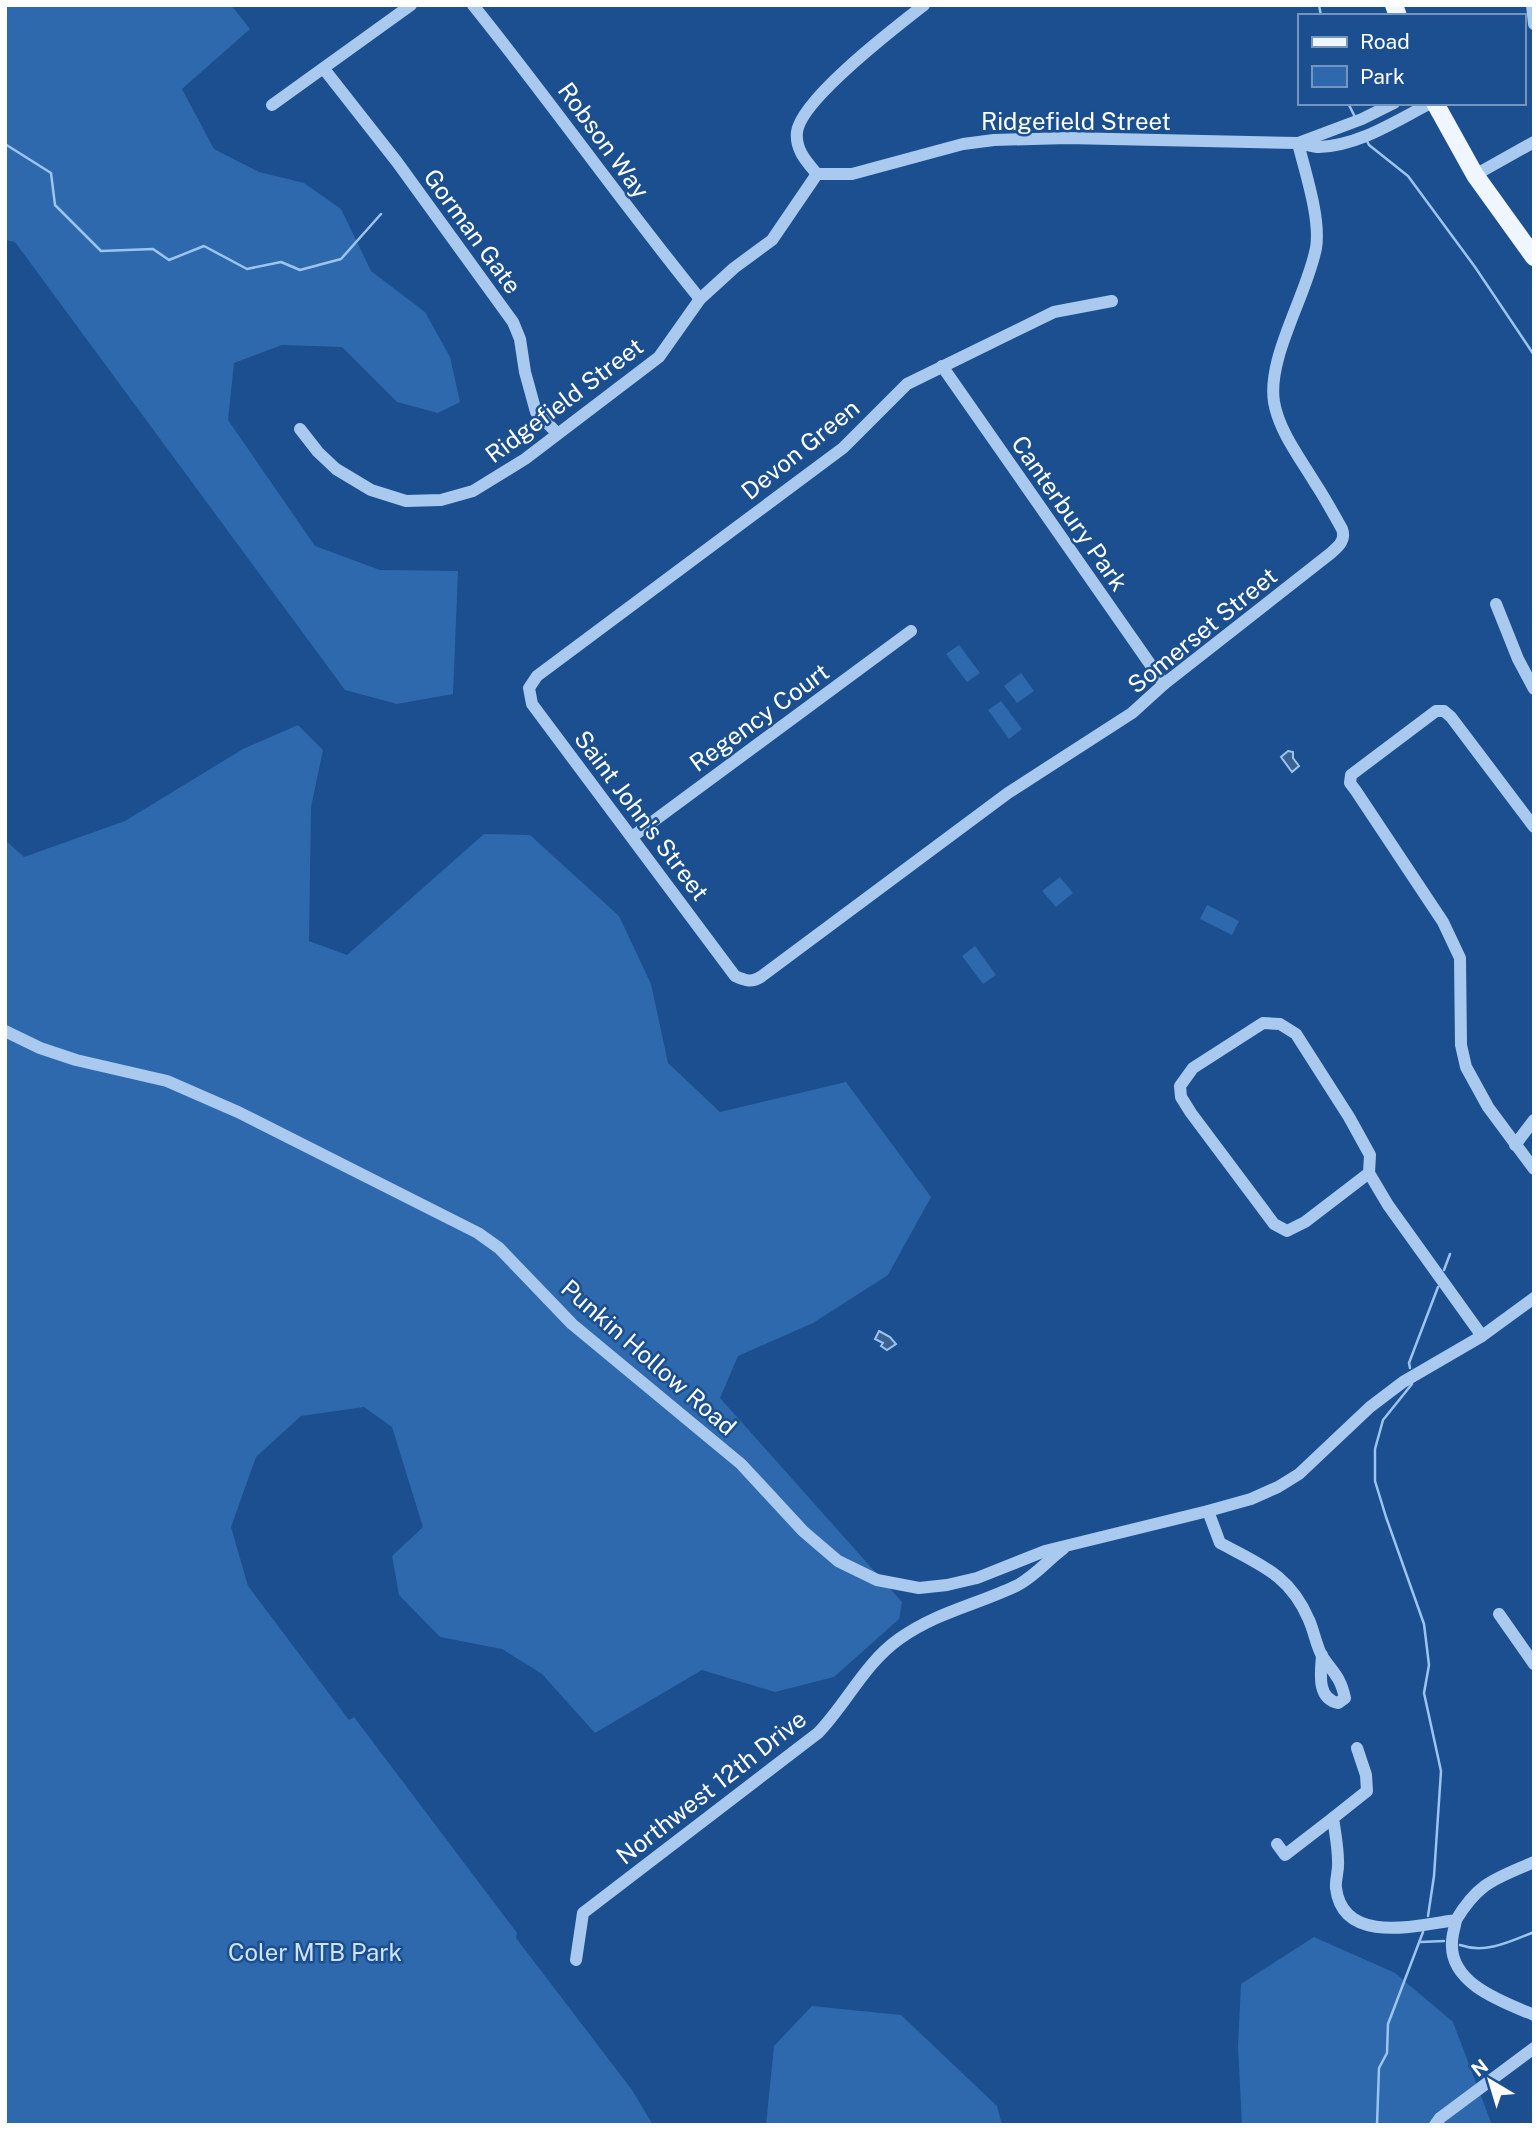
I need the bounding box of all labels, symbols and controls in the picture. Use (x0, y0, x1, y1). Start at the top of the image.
legend (1298, 14, 1525, 105)
text: Road (1360, 29, 1410, 54)
text: Park (1360, 64, 1405, 89)
street label: Robson Way (553, 77, 655, 203)
street label: Ridgefield Street (981, 107, 1171, 135)
street label: Gorman Gate (418, 163, 528, 299)
street label: Ridgefield Street (480, 332, 648, 468)
street label: Devon Green (736, 393, 864, 505)
street label: Canterbury Park (1006, 430, 1134, 596)
street label: Somerset Street (1122, 561, 1282, 699)
street label: Regency Court (684, 657, 834, 777)
street label: Saint John's Street (569, 725, 715, 905)
street label: Punkin Hollow Road (556, 1273, 742, 1441)
street label: Northwest 12th Drive (611, 1704, 811, 1870)
park label: Coler MTB Park (228, 1938, 402, 1966)
north arrow (1455, 2046, 1525, 2116)
text: N (1467, 2054, 1492, 2081)

